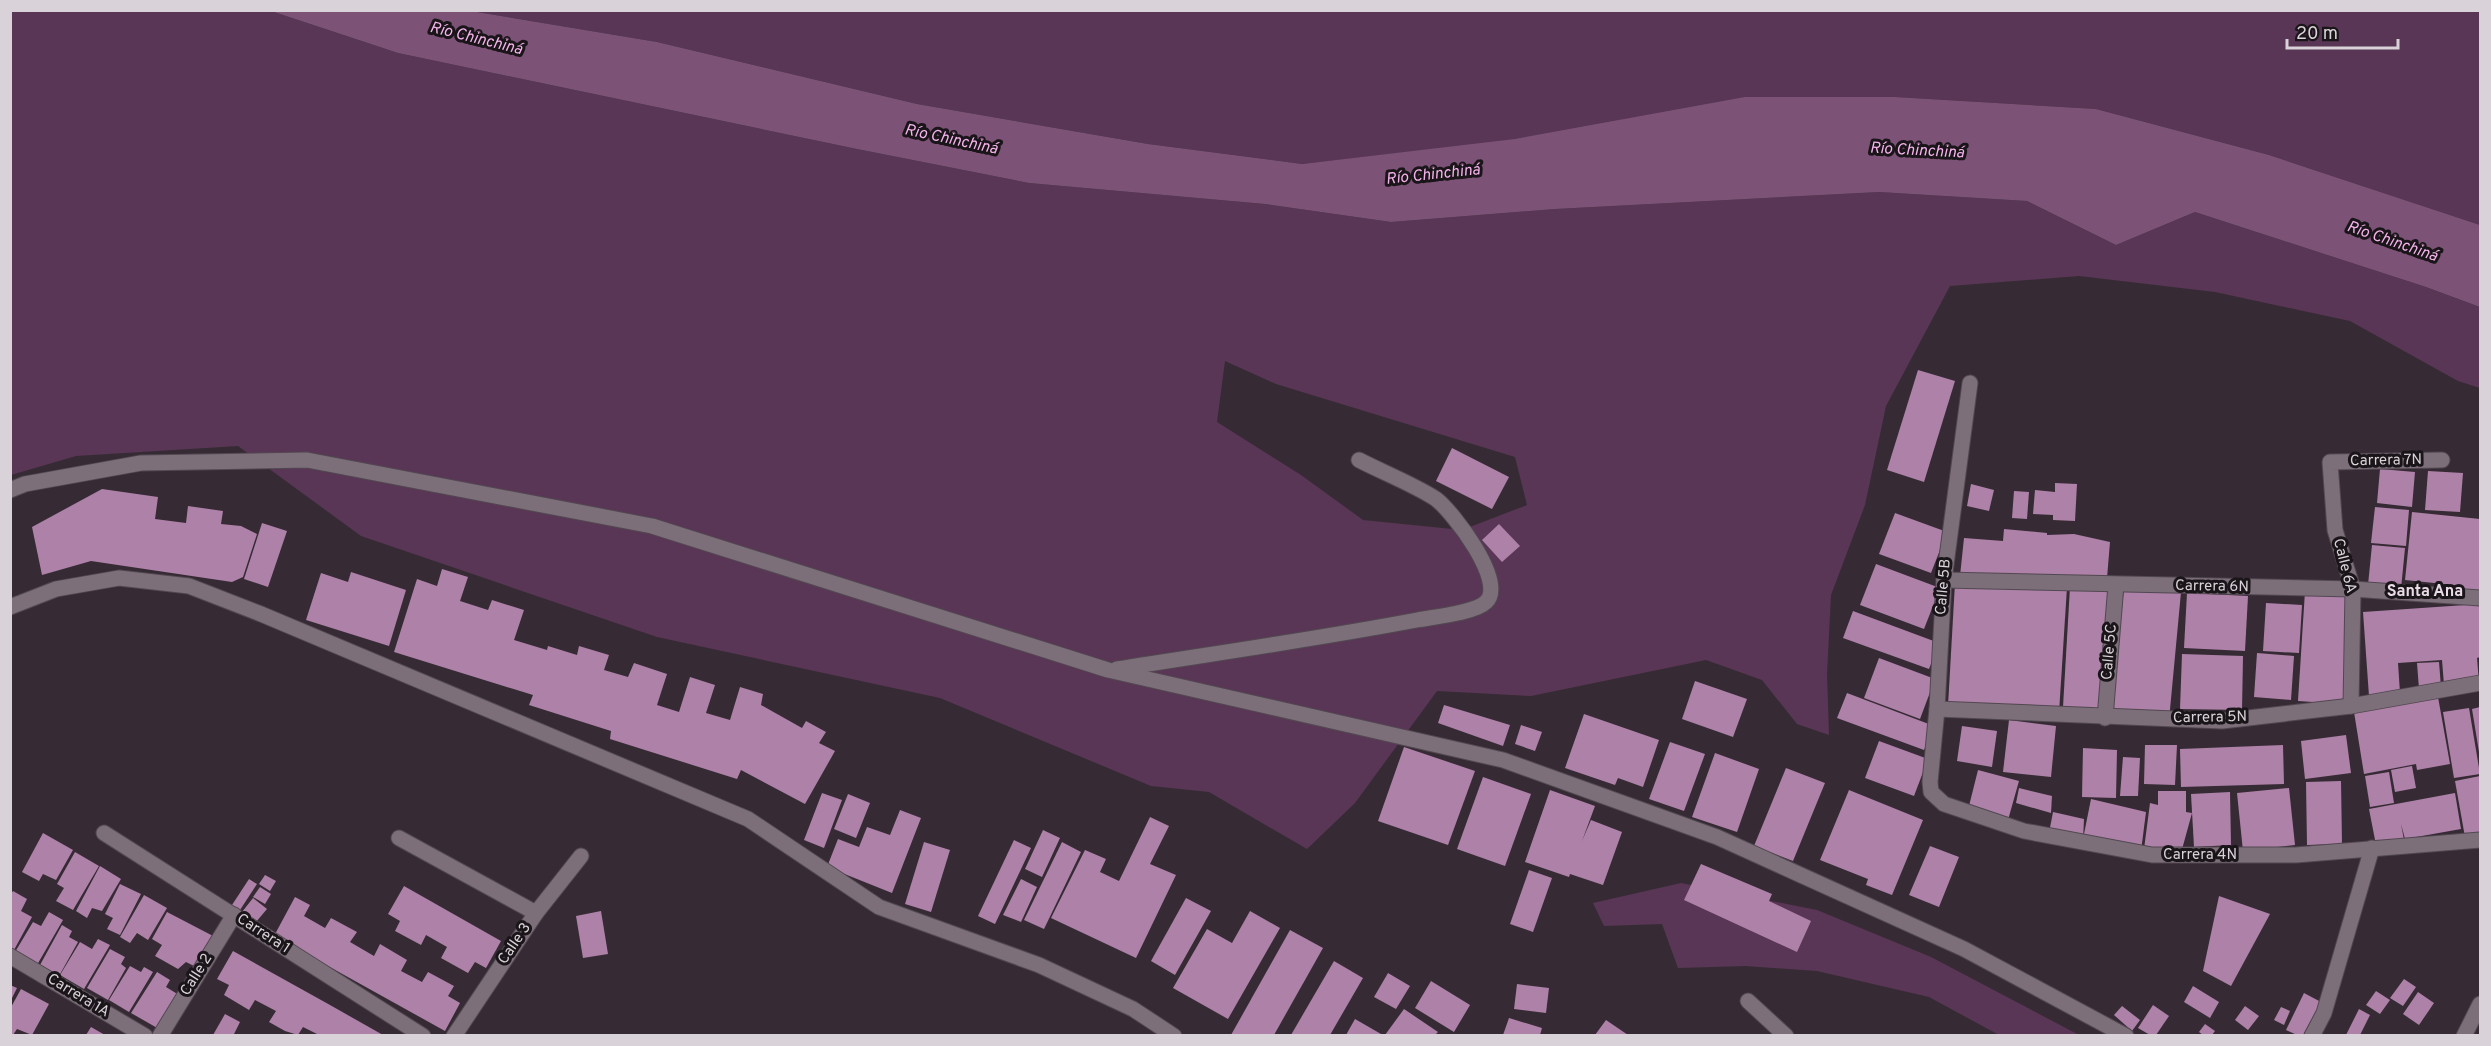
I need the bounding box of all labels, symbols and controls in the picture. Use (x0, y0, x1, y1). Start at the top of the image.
scale bar (2287, 12, 2398, 50)
water label: Río Chinchiná (428, 18, 526, 61)
text: 20 m (2296, 23, 2338, 46)
water label: Río Chinchiná (903, 120, 1001, 160)
water label: Río Chinchiná (1869, 139, 1967, 164)
water label: Río Chinchiná (1385, 160, 1483, 190)
water label: Río Chinchiná (2344, 217, 2442, 267)
street label: Carrera 7N (2350, 451, 2422, 471)
street label: Calle 6A (2328, 537, 2360, 595)
street label: Calle 5B (1932, 558, 1956, 616)
street label: Carrera 6N (2175, 577, 2249, 597)
district label: Santa Ana (2387, 582, 2463, 602)
street label: Calle 5C (2098, 623, 2122, 681)
street label: Carrera 5N (2173, 708, 2247, 728)
street label: Carrera 4N (2163, 846, 2237, 865)
street label: Carrera 1 (233, 910, 293, 958)
street label: Calle 3 (494, 920, 536, 968)
street label: Calle 2 (177, 950, 217, 1000)
street label: Carrera 1A (43, 970, 113, 1022)

